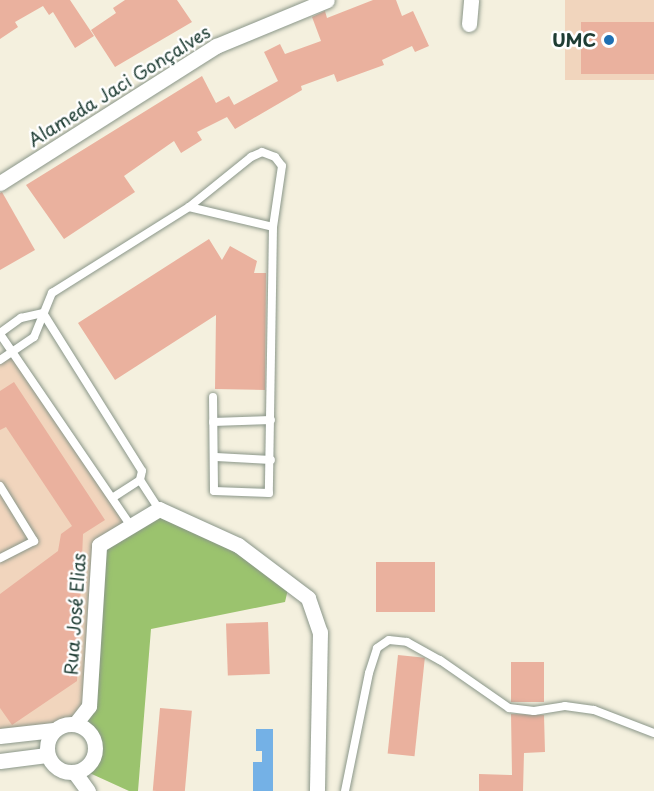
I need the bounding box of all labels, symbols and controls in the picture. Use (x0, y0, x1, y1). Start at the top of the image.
street label: Alameda Jaci Gonçalves (23, 21, 215, 151)
place label: UMC (552, 29, 596, 51)
marker: UMC (600, 31, 618, 49)
street label: Rua José Elias (60, 551, 90, 677)

